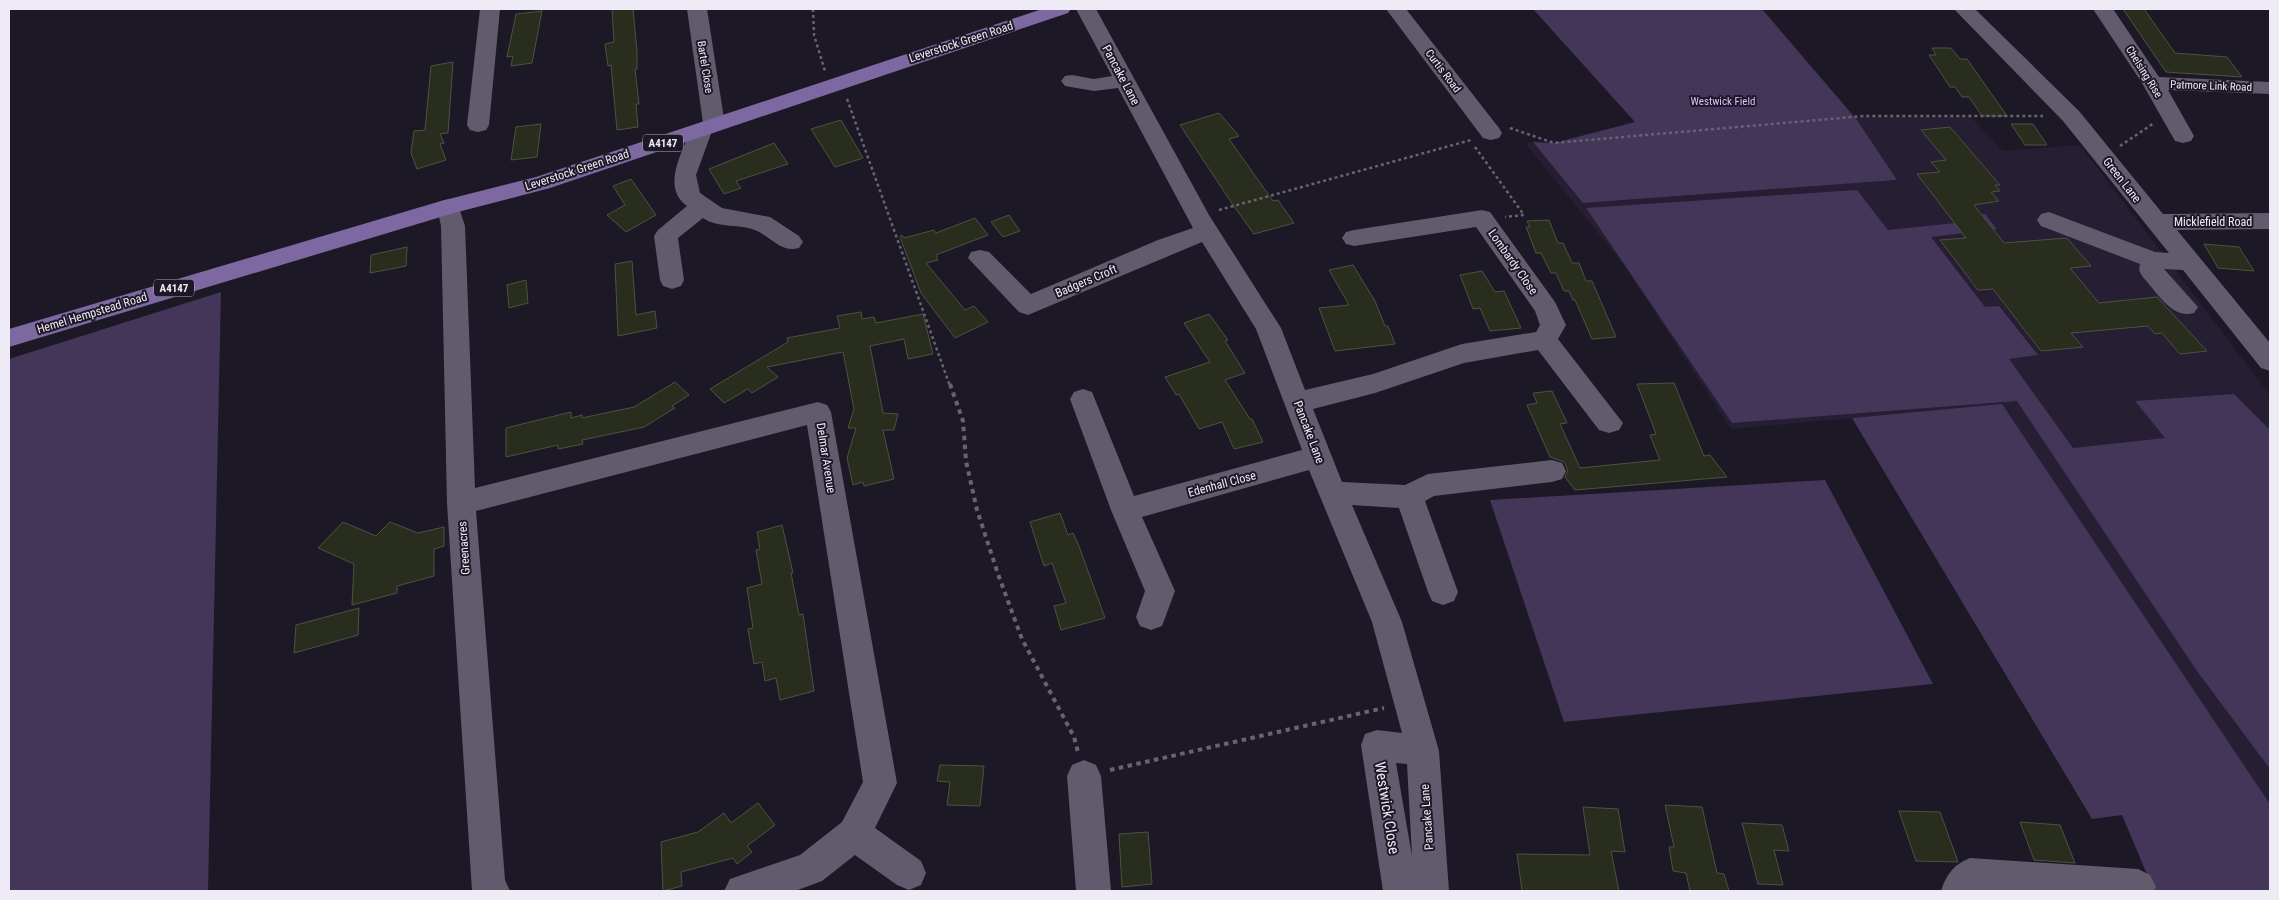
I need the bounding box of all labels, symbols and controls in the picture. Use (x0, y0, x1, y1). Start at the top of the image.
street label: Leverstock Green Road (907, 19, 1015, 65)
street label: Bartel Close (694, 40, 716, 94)
street label: Pancake Lane (1099, 43, 1143, 108)
street label: Chelsing Rise (2123, 44, 2165, 100)
street label: Curtis Road (1423, 47, 1463, 95)
street label: Patmore Link Road (2170, 78, 2252, 94)
park label: Westwick Field (1691, 95, 1755, 108)
road number: A4147 (643, 134, 683, 152)
street label: Leverstock Green Road (523, 147, 631, 193)
street label: Green Lane (2100, 155, 2144, 206)
street label: Micklefield Road (2174, 215, 2252, 229)
street label: Lombardy Close (1485, 227, 1541, 298)
street label: Badgers Croft (1053, 262, 1119, 300)
road number: A4147 (154, 280, 194, 296)
street label: Hemel Hempstead Road (35, 290, 149, 336)
street label: Pancake Lane (1291, 399, 1327, 466)
street label: Delmar Avenue (814, 422, 839, 495)
street label: Edenhall Close (1187, 468, 1258, 500)
street label: Greenacres (455, 521, 473, 575)
street label: Westwick Close (1371, 761, 1403, 855)
street label: Pancake Lane (1418, 783, 1436, 850)

